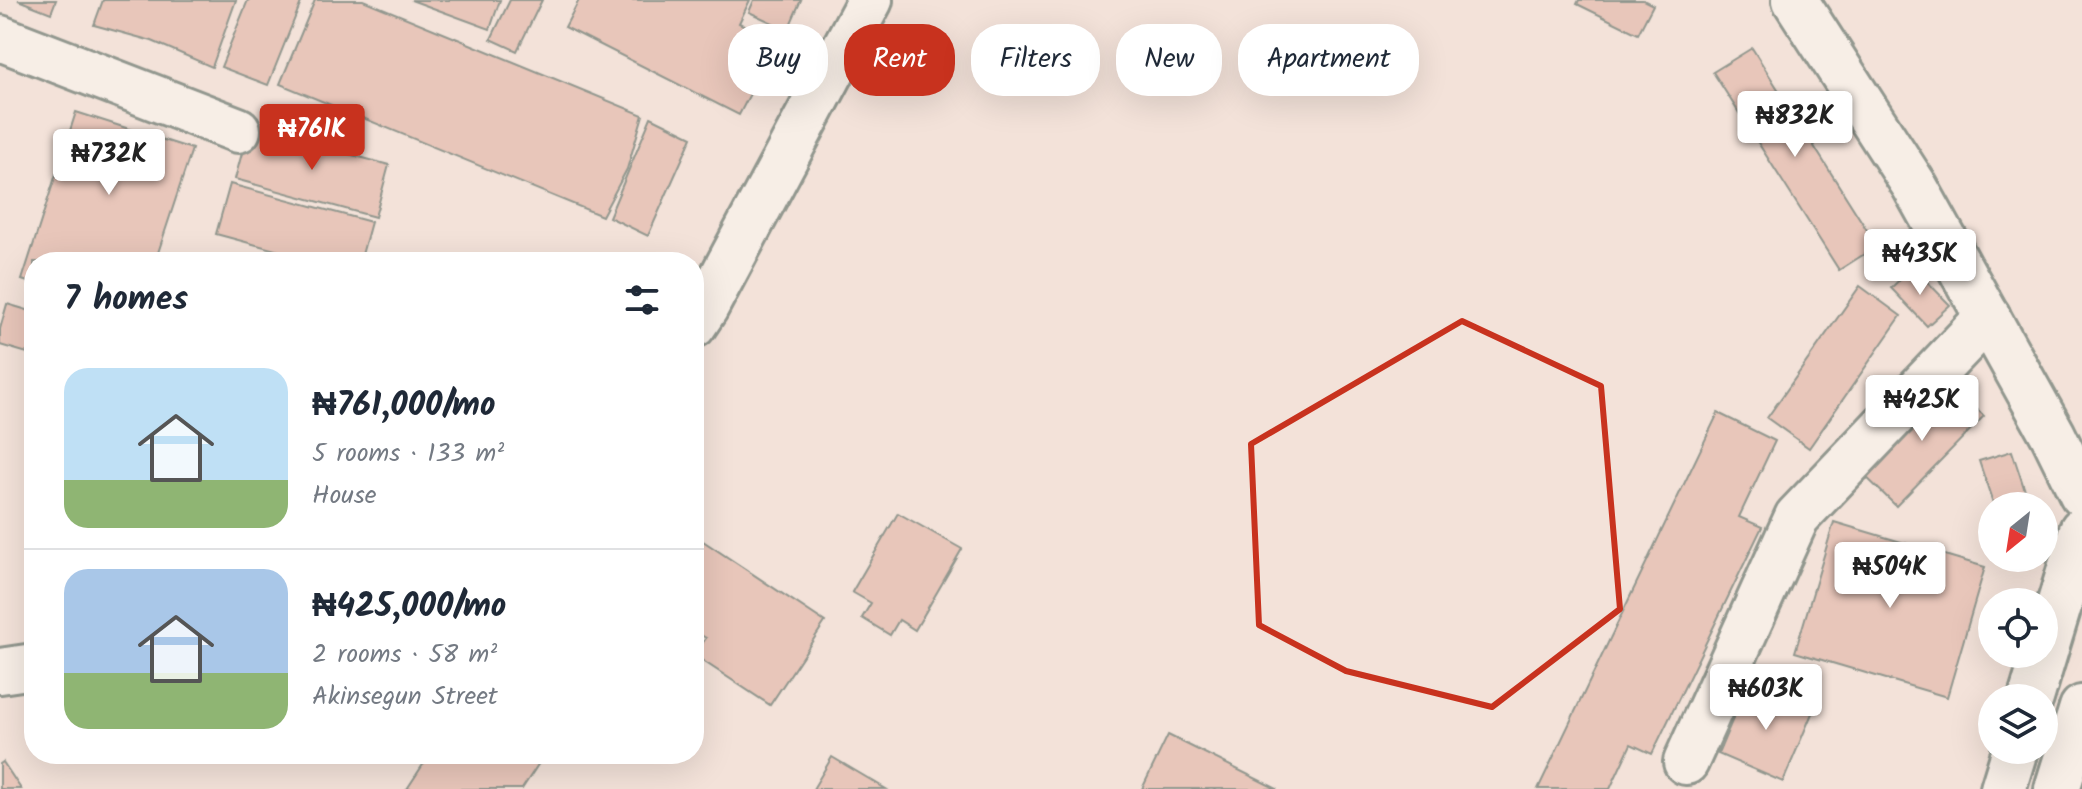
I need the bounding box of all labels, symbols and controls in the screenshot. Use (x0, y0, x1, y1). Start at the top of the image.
chip: Buy (728, 24, 828, 96)
chip: Rent (844, 24, 955, 96)
chip: Filters (971, 24, 1100, 96)
chip: New (1116, 24, 1222, 96)
chip: Apartment (1238, 24, 1419, 96)
pin: ₦832K (1739, 91, 1851, 159)
text: ₦832K (1755, 96, 1835, 138)
pin: ₦761K (256, 104, 368, 172)
text: ₦761K (278, 109, 346, 151)
pin: ₦732K (53, 129, 165, 197)
text: ₦732K (71, 134, 147, 176)
pin: ₦435K (1864, 229, 1976, 297)
text: ₦435K (1882, 234, 1958, 276)
text: 7 homes (64, 273, 188, 327)
icon: filters (620, 278, 664, 322)
pin: ₦425K (1866, 375, 1978, 443)
text: ₦761,000/mo (312, 379, 495, 433)
text: ₦425K (1884, 380, 1960, 422)
icon: home (128, 400, 224, 496)
text: 5 rooms · 133 m² (312, 433, 504, 475)
text: House (312, 475, 376, 517)
north arrow (1978, 492, 2058, 572)
map controls (1978, 492, 2058, 764)
pin: ₦504K (1834, 542, 1946, 610)
text: ₦504K (1852, 547, 1928, 589)
text: ₦425,000/mo (312, 580, 506, 634)
button: locate (1978, 588, 2058, 668)
icon: home (128, 601, 224, 697)
text: 2 rooms · 58 m² (312, 634, 497, 676)
pin: ₦603K (1710, 664, 1822, 732)
text: ₦603K (1728, 669, 1804, 711)
text: Akinsegun Street (312, 676, 498, 718)
button: layers (1978, 684, 2058, 764)

